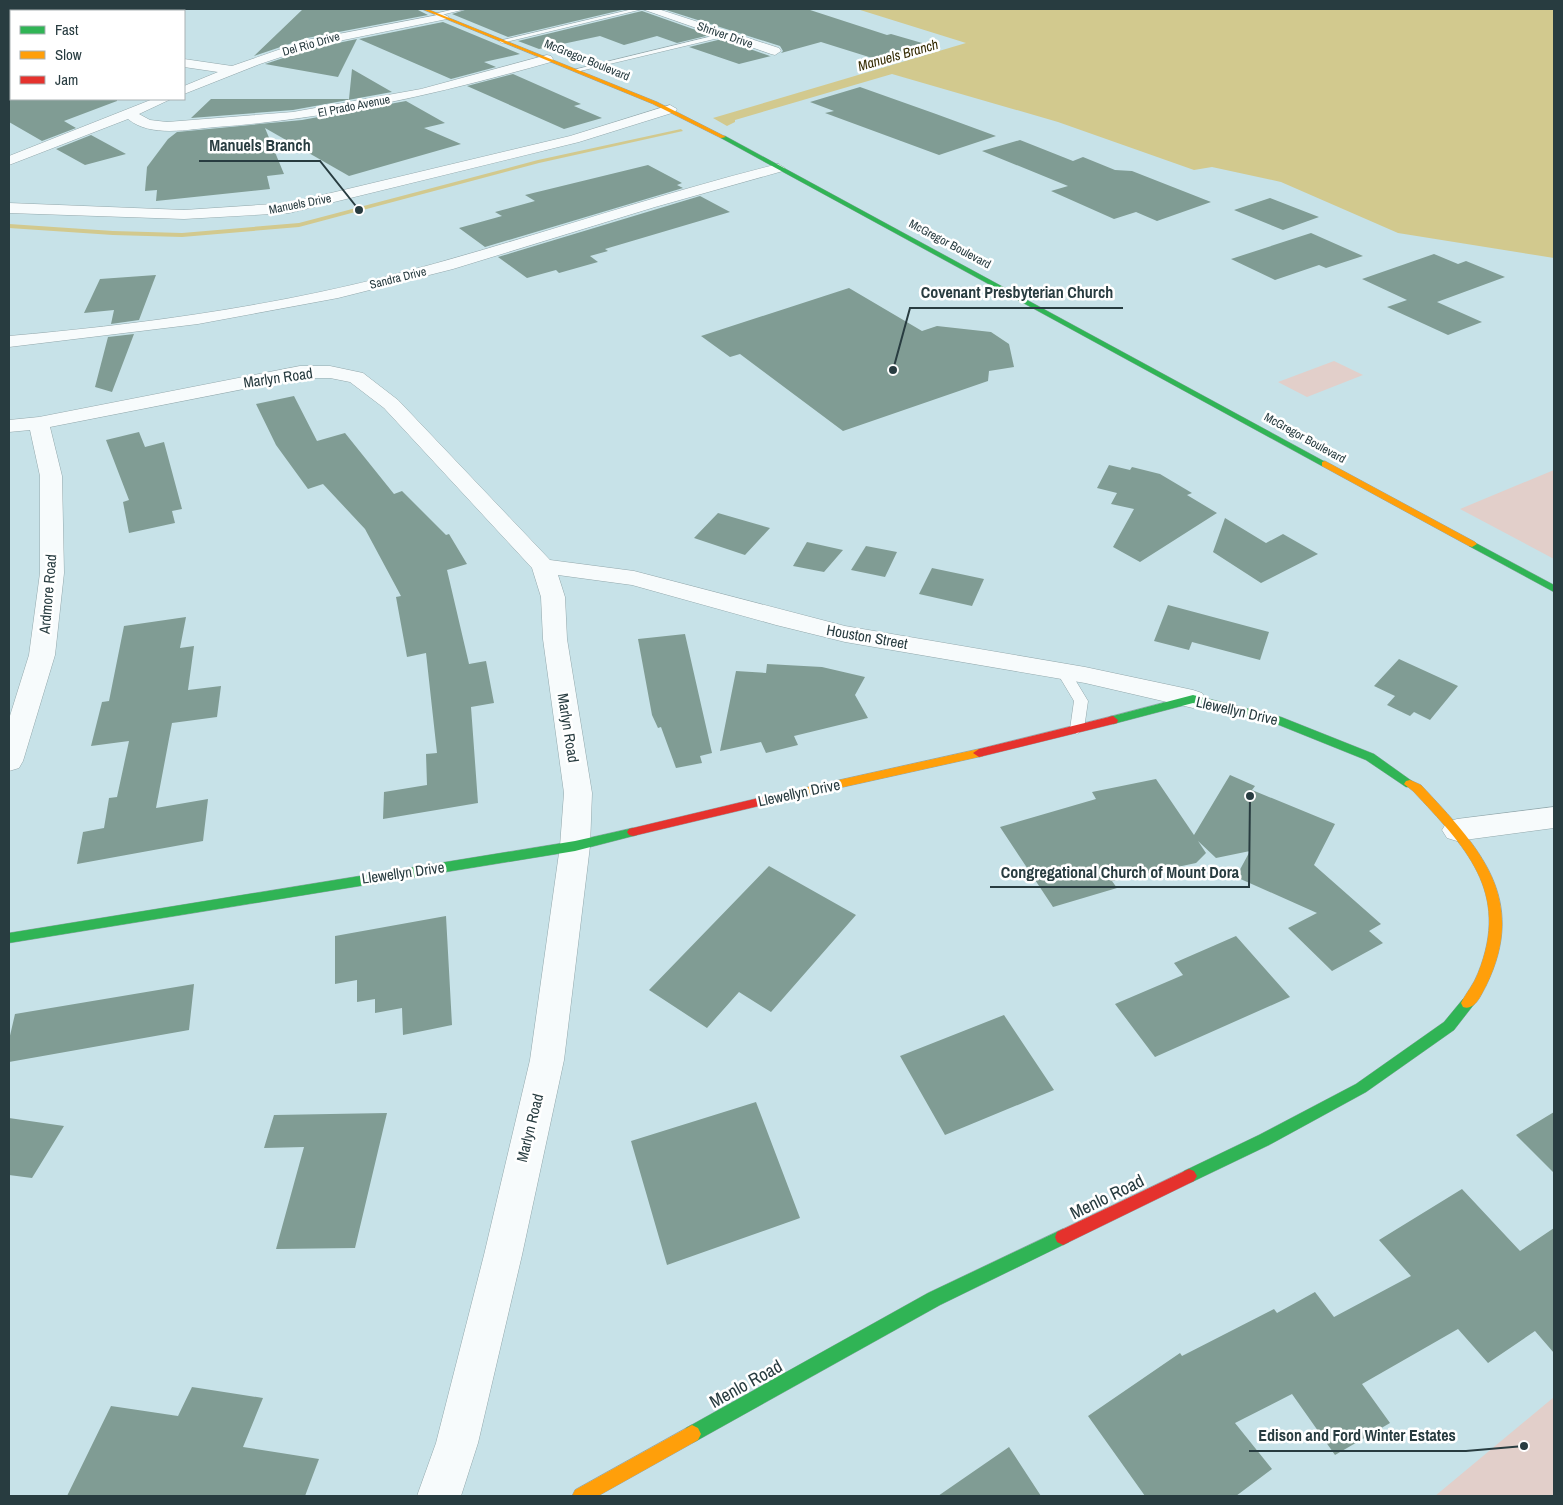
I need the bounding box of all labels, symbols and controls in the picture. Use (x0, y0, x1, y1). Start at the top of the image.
legend (10, 10, 185, 100)
street label: Shriver Drive (695, 18, 755, 52)
text: Fast (55, 19, 79, 40)
street label: Del Rio Drive (280, 28, 342, 60)
water label: Manuels Branch (856, 35, 940, 75)
street label: McGregor Boulevard (542, 36, 632, 84)
text: Slow (55, 44, 82, 65)
text: Jam (55, 69, 78, 90)
street label: El Prado Avenue (317, 91, 391, 121)
callout: Manuels Branch (199, 130, 320, 161)
text: Manuels Branch (209, 134, 311, 156)
street label: Manuels Drive (267, 190, 333, 218)
street label: McGregor Boulevard (906, 216, 994, 272)
street label: Sandra Drive (368, 263, 428, 293)
callout: Covenant Presbyterian Church (910, 277, 1123, 308)
text: Covenant Presbyterian Church (921, 281, 1113, 303)
street label: Marlyn Road (242, 362, 314, 393)
street label: McGregor Boulevard (1261, 409, 1349, 467)
street label: Ardmore Road (33, 553, 61, 636)
street label: Houston Street (825, 619, 910, 654)
street label: Llewellyn Drive (1194, 691, 1280, 730)
street label: Marlyn Road (553, 692, 584, 764)
street label: Llewellyn Drive (756, 774, 842, 811)
street label: Llewellyn Drive (360, 856, 446, 889)
callout: Congregational Church of Mount Dora (990, 856, 1249, 887)
text: Congregational Church of Mount Dora (1001, 861, 1240, 883)
street label: Marlyn Road (511, 1092, 548, 1164)
street label: Menlo Road (1066, 1168, 1148, 1225)
street label: Menlo Road (705, 1353, 787, 1414)
callout: Edison and Ford Winter Estates (1249, 1420, 1466, 1451)
text: Edison and Ford Winter Estates (1258, 1424, 1456, 1446)

